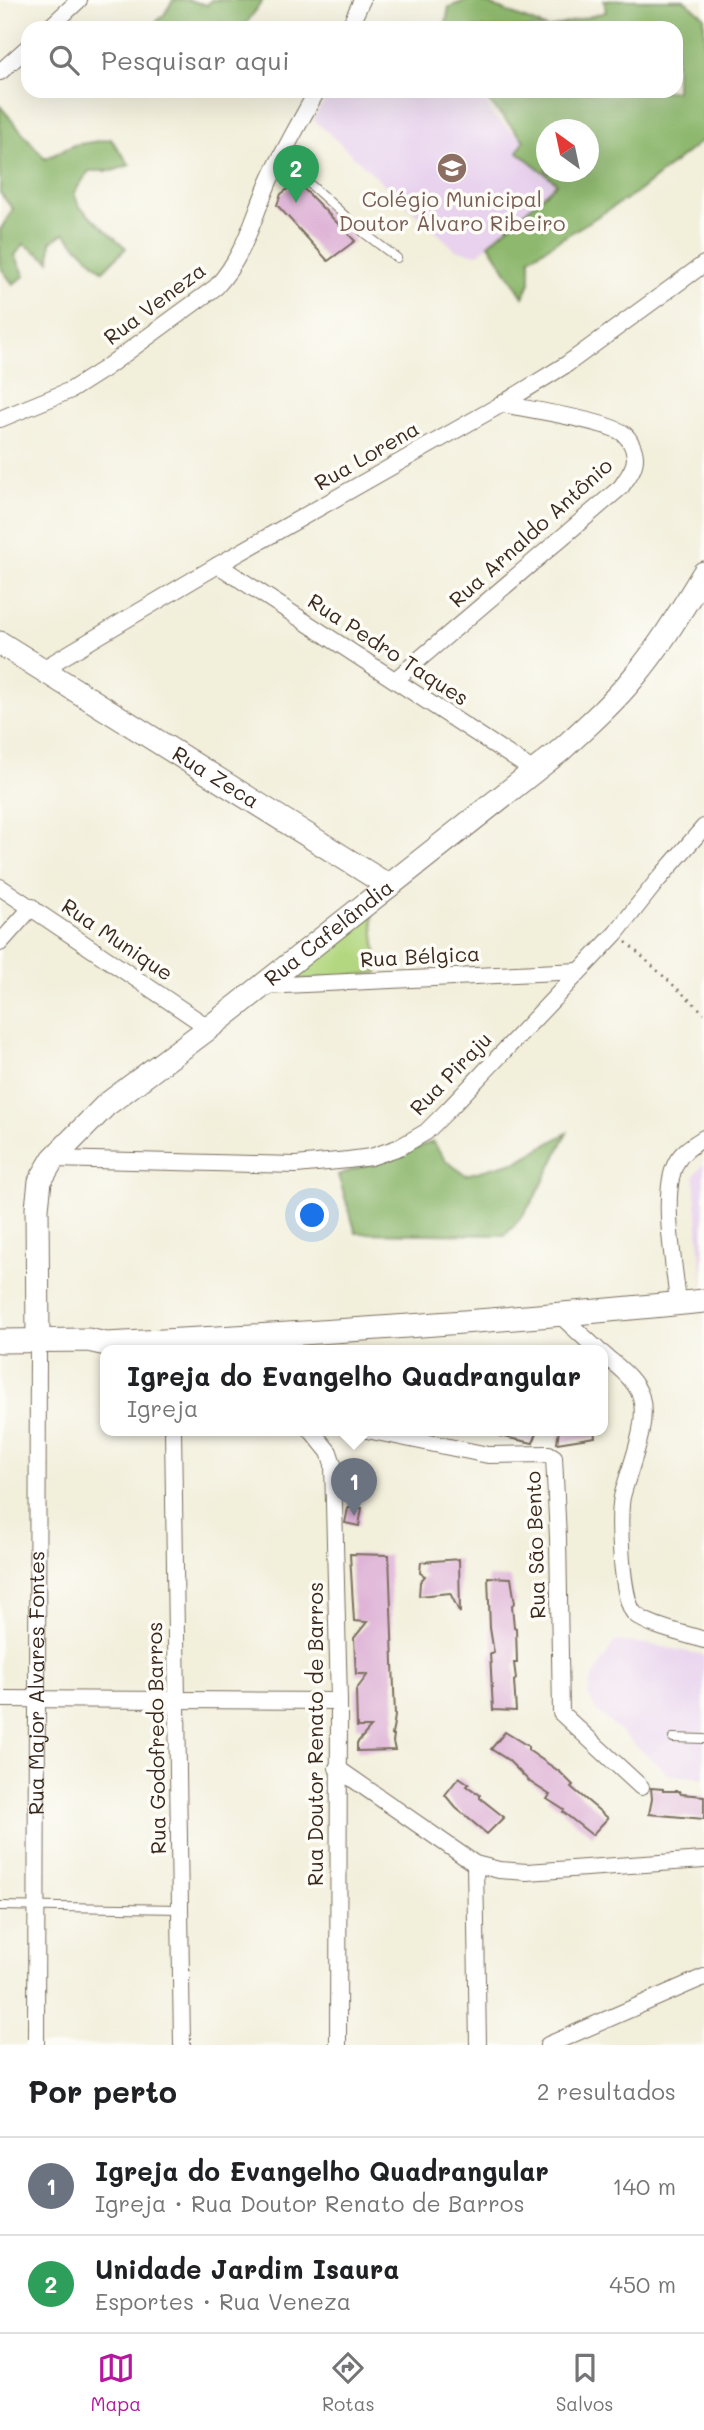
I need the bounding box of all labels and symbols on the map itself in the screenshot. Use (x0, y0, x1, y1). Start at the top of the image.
north arrow (536, 119, 599, 182)
pin: 2 (273, 145, 319, 203)
school or university icon: Colégio Municipal Doutor Álvaro Ribeiro (435, 151, 469, 185)
place label: Colégio Municipal Doutor Álvaro Ribeiro (339, 185, 565, 236)
street label: Rua Veneza (98, 256, 210, 350)
street label: Rua Lorena (309, 414, 423, 496)
street label: Rua Arnaldo Antônio (443, 451, 617, 612)
street label: Rua Pedro Taques (303, 587, 474, 711)
street label: Rua Zeca (168, 739, 265, 814)
street label: Rua Cafelândia (258, 873, 398, 991)
street label: Rua Munique (57, 892, 179, 986)
street label: Rua Bélgica (359, 939, 481, 972)
street label: Rua Piraju (403, 1025, 497, 1121)
your location (295, 1198, 329, 1232)
pin: 1 (331, 1458, 377, 1516)
street label: Rua São Bento (518, 1471, 551, 1620)
street label: Rua Major Alvares Fontes (22, 1551, 49, 1815)
street label: Rua Doutor Renato de Barros (301, 1582, 328, 1886)
street label: Rua Godofredo Barros (140, 1622, 171, 1855)

